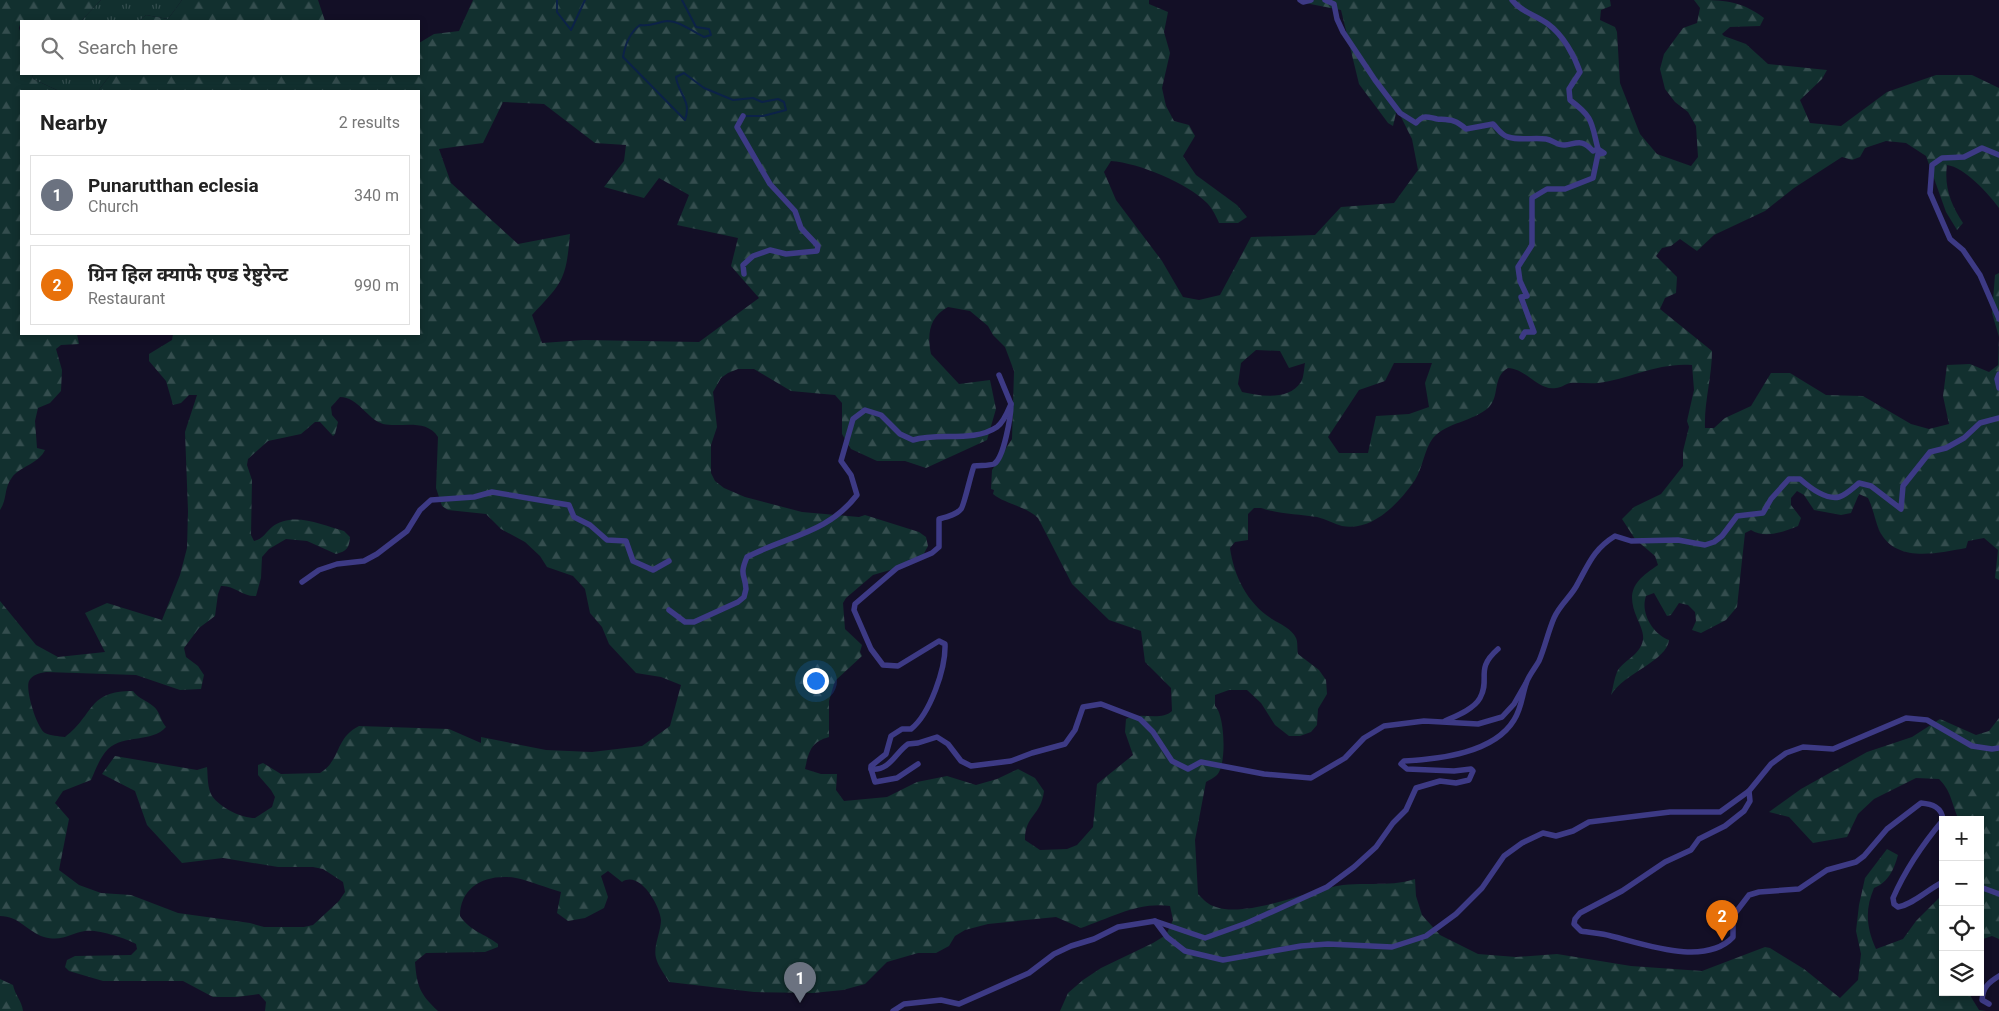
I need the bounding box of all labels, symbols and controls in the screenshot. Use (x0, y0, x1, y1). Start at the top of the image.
search box (20, 20, 420, 75)
icon: search (38, 34, 66, 62)
text: Search here (78, 36, 178, 59)
text: Nearby (40, 111, 107, 135)
text: 2 results (339, 113, 400, 132)
text: Punarutthan eclesia (88, 174, 259, 197)
text: 1 (52, 186, 62, 205)
text: 340 m (354, 186, 399, 205)
text: Church (88, 197, 139, 216)
text: ग्रिन हिल क्याफे एण्ड रेष्टुरेन्ट (88, 263, 288, 286)
text: 2 (52, 276, 62, 295)
text: 990 m (354, 276, 399, 295)
text: Restaurant (88, 289, 165, 308)
your location (803, 668, 829, 694)
map controls (1939, 816, 1984, 996)
button: + (1939, 816, 1984, 861)
button: − (1939, 861, 1984, 906)
pin: 2 (1706, 900, 1738, 941)
button: locate (1939, 906, 1984, 951)
button: layers (1939, 951, 1984, 996)
pin: 1 (784, 962, 816, 1003)

